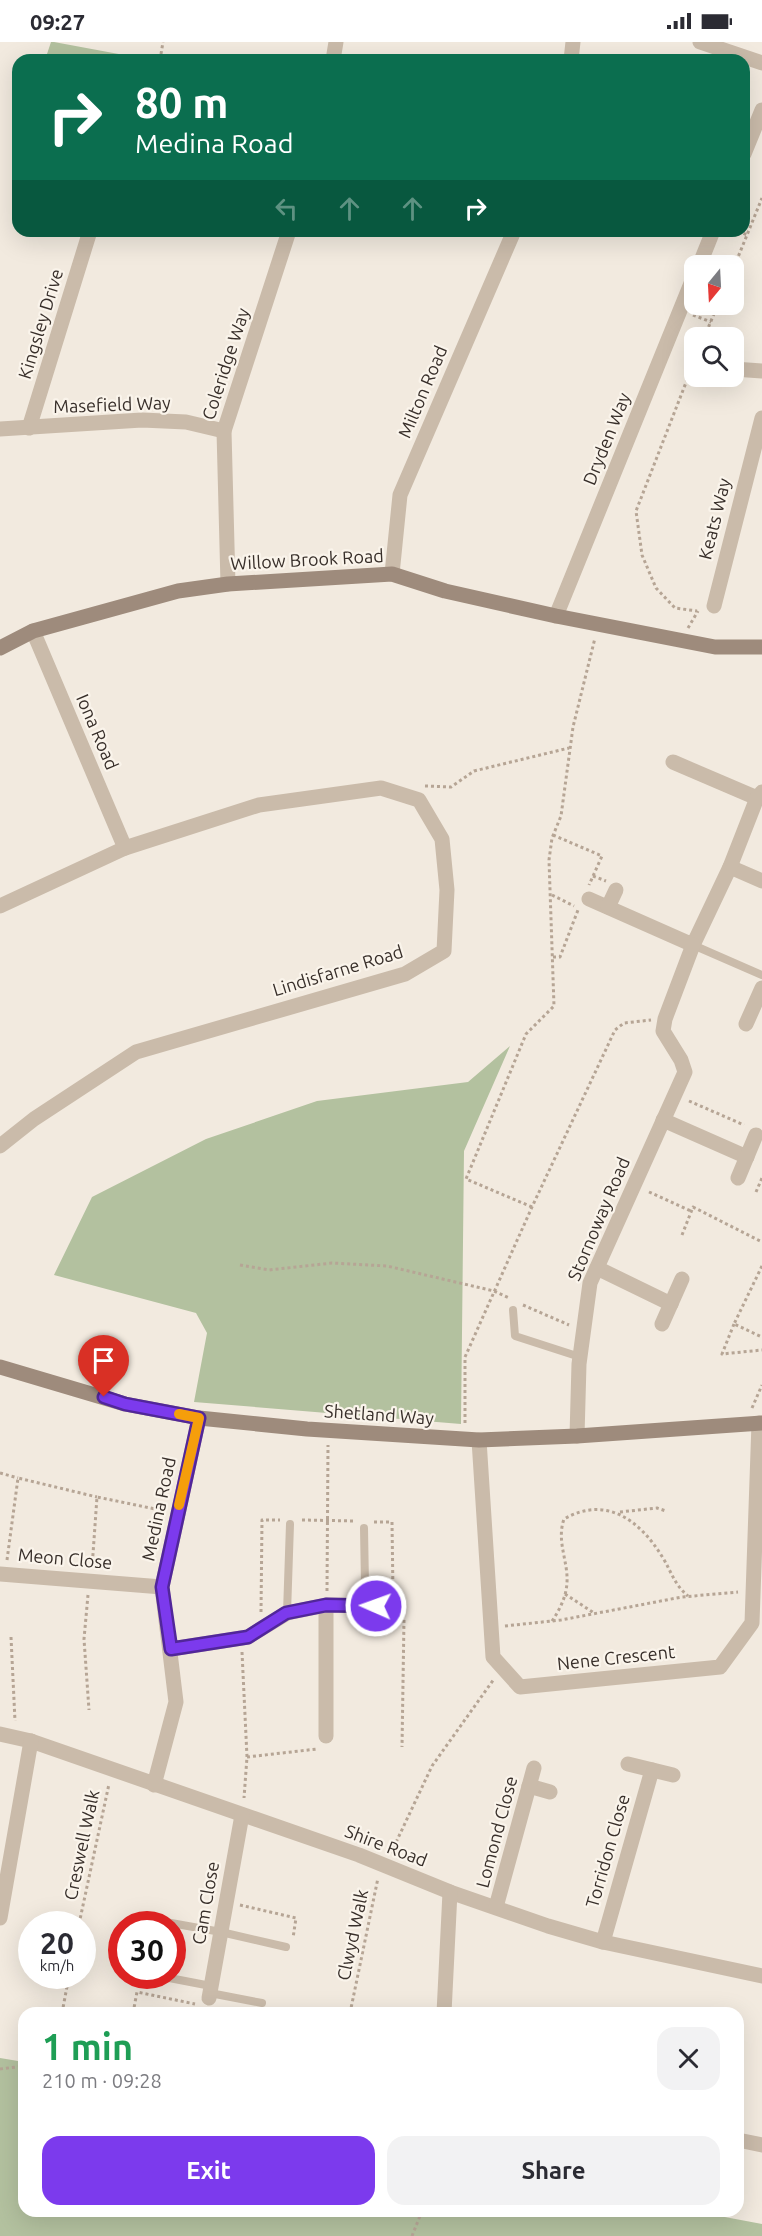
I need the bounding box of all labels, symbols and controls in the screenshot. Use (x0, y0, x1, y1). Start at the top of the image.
text: 09:27 (30, 9, 85, 34)
icon: right (36, 78, 114, 156)
text: 80 m (135, 79, 229, 126)
text: Medina Road (135, 128, 293, 158)
icon: left (270, 192, 303, 225)
icon: ahead (333, 192, 366, 225)
icon: ahead (396, 192, 429, 225)
icon: right (459, 192, 492, 225)
north arrow (684, 255, 744, 315)
map controls (684, 255, 744, 387)
street label: Kingsley Drive (14, 266, 66, 381)
street label: Coleridge Way (198, 305, 253, 422)
button: search (684, 327, 744, 387)
street label: Milton Road (394, 343, 450, 441)
street label: Dryden Way (579, 389, 634, 488)
street label: Masefield Way (53, 392, 171, 416)
street label: Keats Way (694, 476, 734, 562)
street label: Willow Brook Road (230, 545, 384, 573)
street label: Iona Road (73, 691, 123, 772)
street label: Lindisfarne Road (270, 941, 405, 999)
street label: Stornoway Road (563, 1154, 633, 1283)
pin (78, 1335, 129, 1397)
icon: arrive (87, 1344, 120, 1377)
street label: Shetland Way (324, 1400, 435, 1428)
street label: Medina Road (137, 1455, 179, 1563)
street label: Meon Close (17, 1544, 113, 1572)
position arrow (344, 1574, 408, 1638)
street label: Nene Crescent (556, 1641, 676, 1673)
street label: Lomond Close (472, 1774, 521, 1890)
street label: Creswell Walk (60, 1788, 102, 1902)
street label: Torridon Close (581, 1792, 633, 1910)
street label: Shire Road (342, 1820, 430, 1870)
street label: Cam Close (188, 1860, 222, 1946)
street label: Clwyd Walk (333, 1887, 371, 1982)
speed limit sign: 30 (108, 1911, 186, 1989)
text: 20 (40, 1926, 74, 1960)
text: km/h (40, 1957, 74, 1974)
text: 1 min (42, 2026, 133, 2067)
button: close (657, 2027, 720, 2090)
text: 210 m · 09:28 (42, 2069, 162, 2092)
button: Exit (42, 2136, 375, 2205)
button: Share (387, 2136, 720, 2205)

